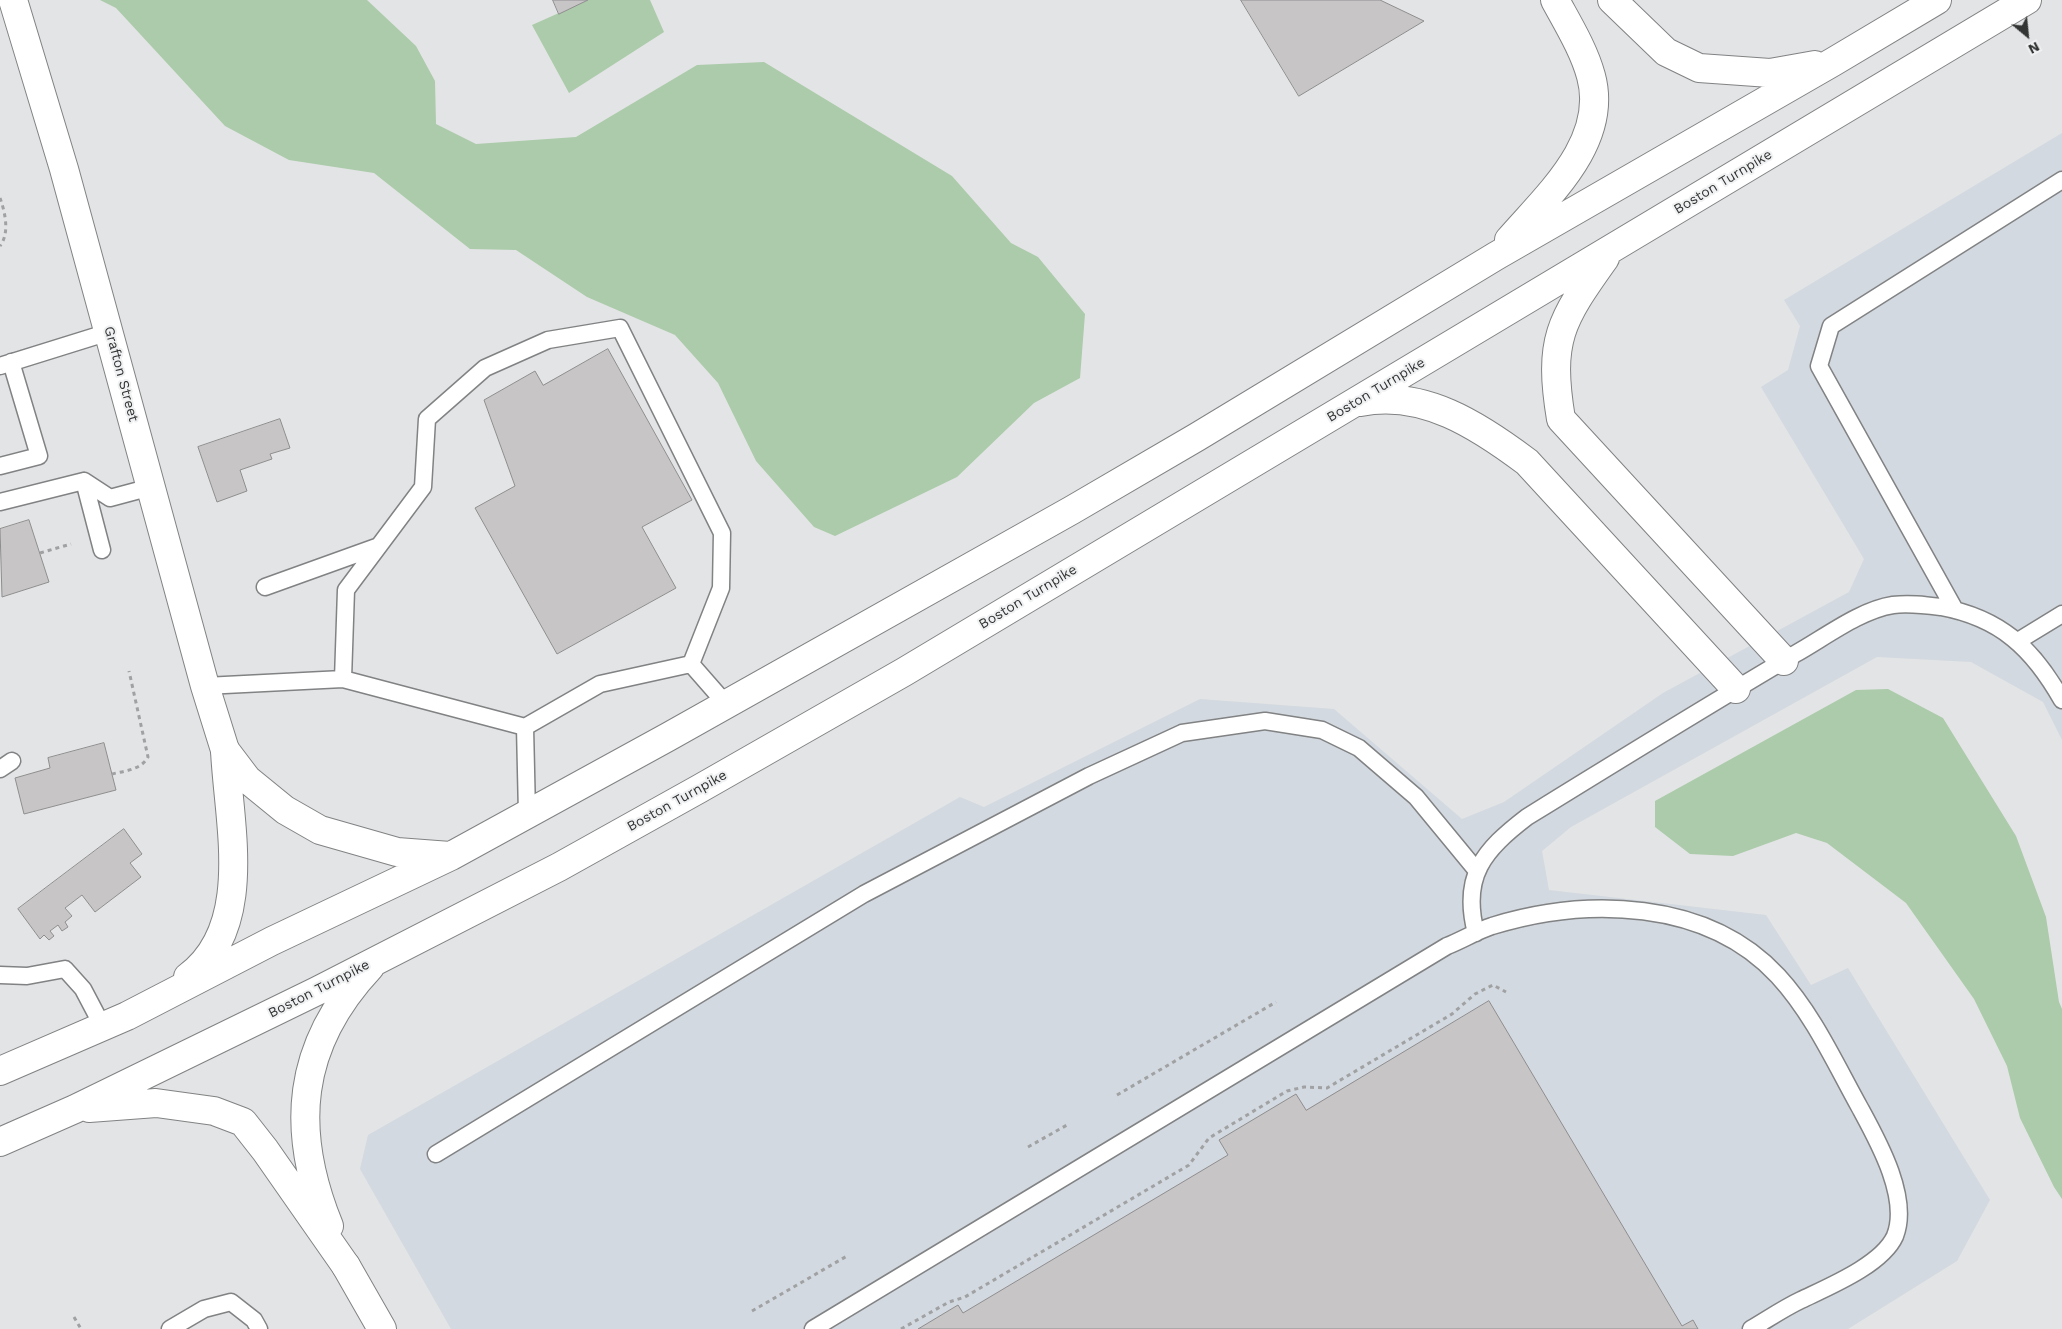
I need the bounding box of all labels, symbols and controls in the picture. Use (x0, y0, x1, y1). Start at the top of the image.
north arrow (2002, 10, 2052, 60)
text: N (2026, 39, 2042, 58)
street label: Boston Turnpike (1671, 146, 1775, 218)
street label: Grafton Street (100, 324, 142, 424)
street label: Boston Turnpike (1324, 354, 1428, 426)
street label: Boston Turnpike (976, 561, 1080, 633)
street label: Boston Turnpike (624, 767, 730, 835)
street label: Boston Turnpike (266, 956, 372, 1022)

